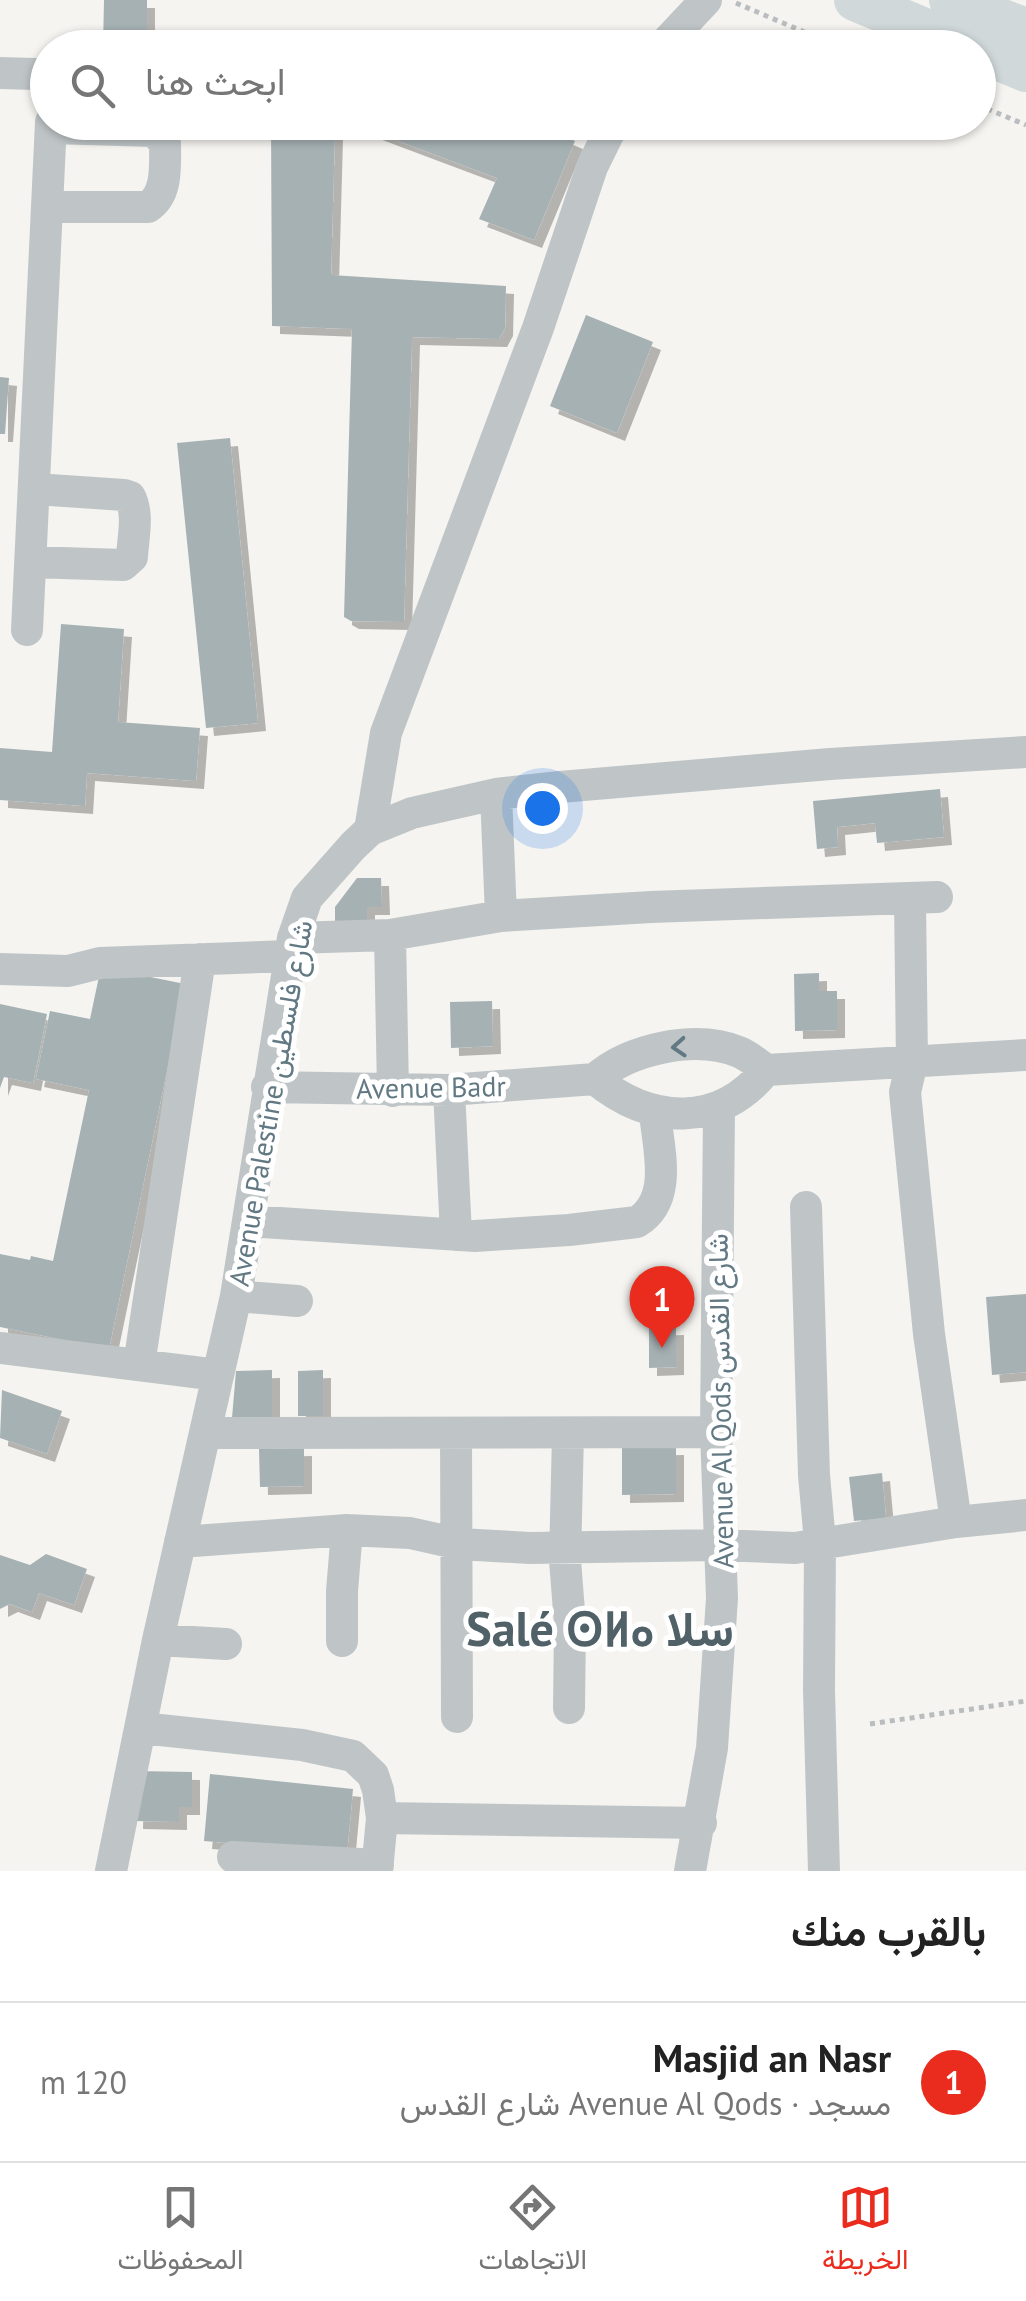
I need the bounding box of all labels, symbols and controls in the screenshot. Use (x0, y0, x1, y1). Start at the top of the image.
search box (30, 30, 996, 140)
text: ابحث هنا (145, 56, 286, 105)
icon: search (65, 58, 120, 113)
your location (517, 783, 568, 834)
street label: Avenue Palestine شارع فلسطين (220, 917, 321, 1289)
one-way arrow (671, 1036, 687, 1058)
street label: Avenue Badr (356, 1067, 507, 1107)
street label: Avenue Al Qods شارع القدس (699, 1233, 742, 1569)
pin: 1 (630, 1266, 694, 1348)
district label: Salé ⵙⵍⴰ سلا (466, 1597, 734, 1659)
text: بالقرب منك (791, 1903, 986, 1958)
text: Masjid an Nasr (653, 2033, 891, 2082)
text: 120 m (40, 2061, 127, 2103)
text: 1 (944, 2061, 963, 2103)
text: مسجد · Avenue Al Qods شارع القدس (400, 2082, 891, 2124)
tab: المحفوظات (117, 2180, 244, 2284)
tab: الاتجاهات (478, 2180, 587, 2284)
tab: الخريطة (822, 2180, 909, 2284)

